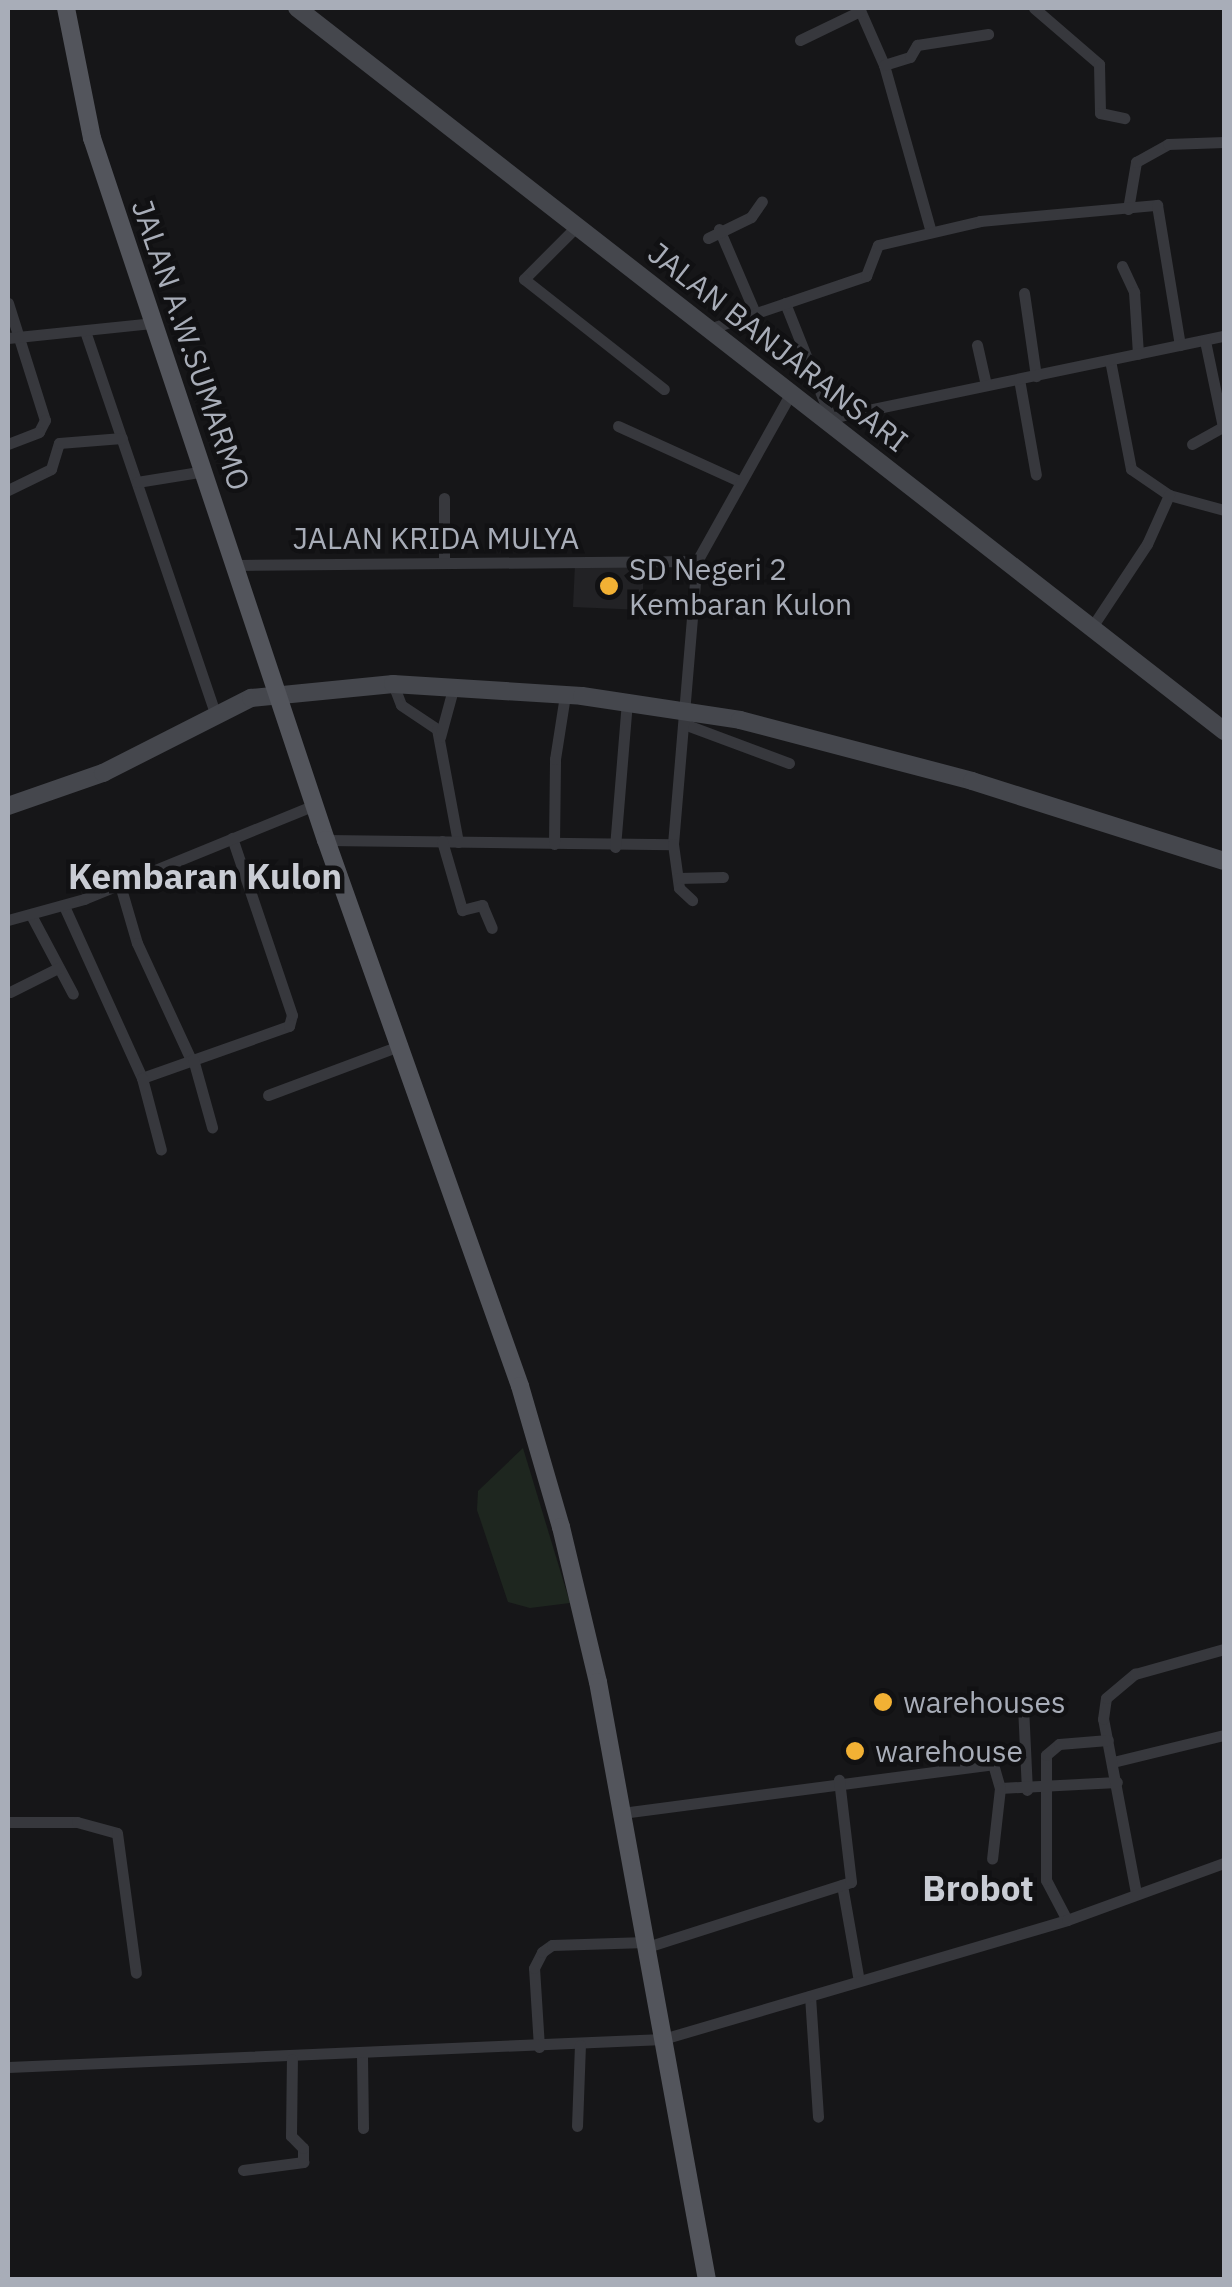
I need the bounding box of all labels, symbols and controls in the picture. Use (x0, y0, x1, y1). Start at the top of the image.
street label: JALAN A.W.SUMARMO (124, 195, 258, 495)
street label: JALAN BANJARANSARI (641, 235, 915, 459)
street label: JALAN KRIDA MULYA (293, 520, 579, 556)
place label: SD Negeri 2 Kembaran Kulon (629, 551, 852, 622)
marker: SD Negeri 2 Kembaran Kulon (598, 575, 620, 597)
district label: Kembaran Kulon (68, 855, 342, 897)
place label: warehouses (903, 1684, 1066, 1720)
marker: warehouses (872, 1691, 894, 1713)
place label: warehouse (875, 1733, 1023, 1769)
marker: warehouse (844, 1740, 866, 1762)
district label: Brobot (922, 1867, 1034, 1909)

